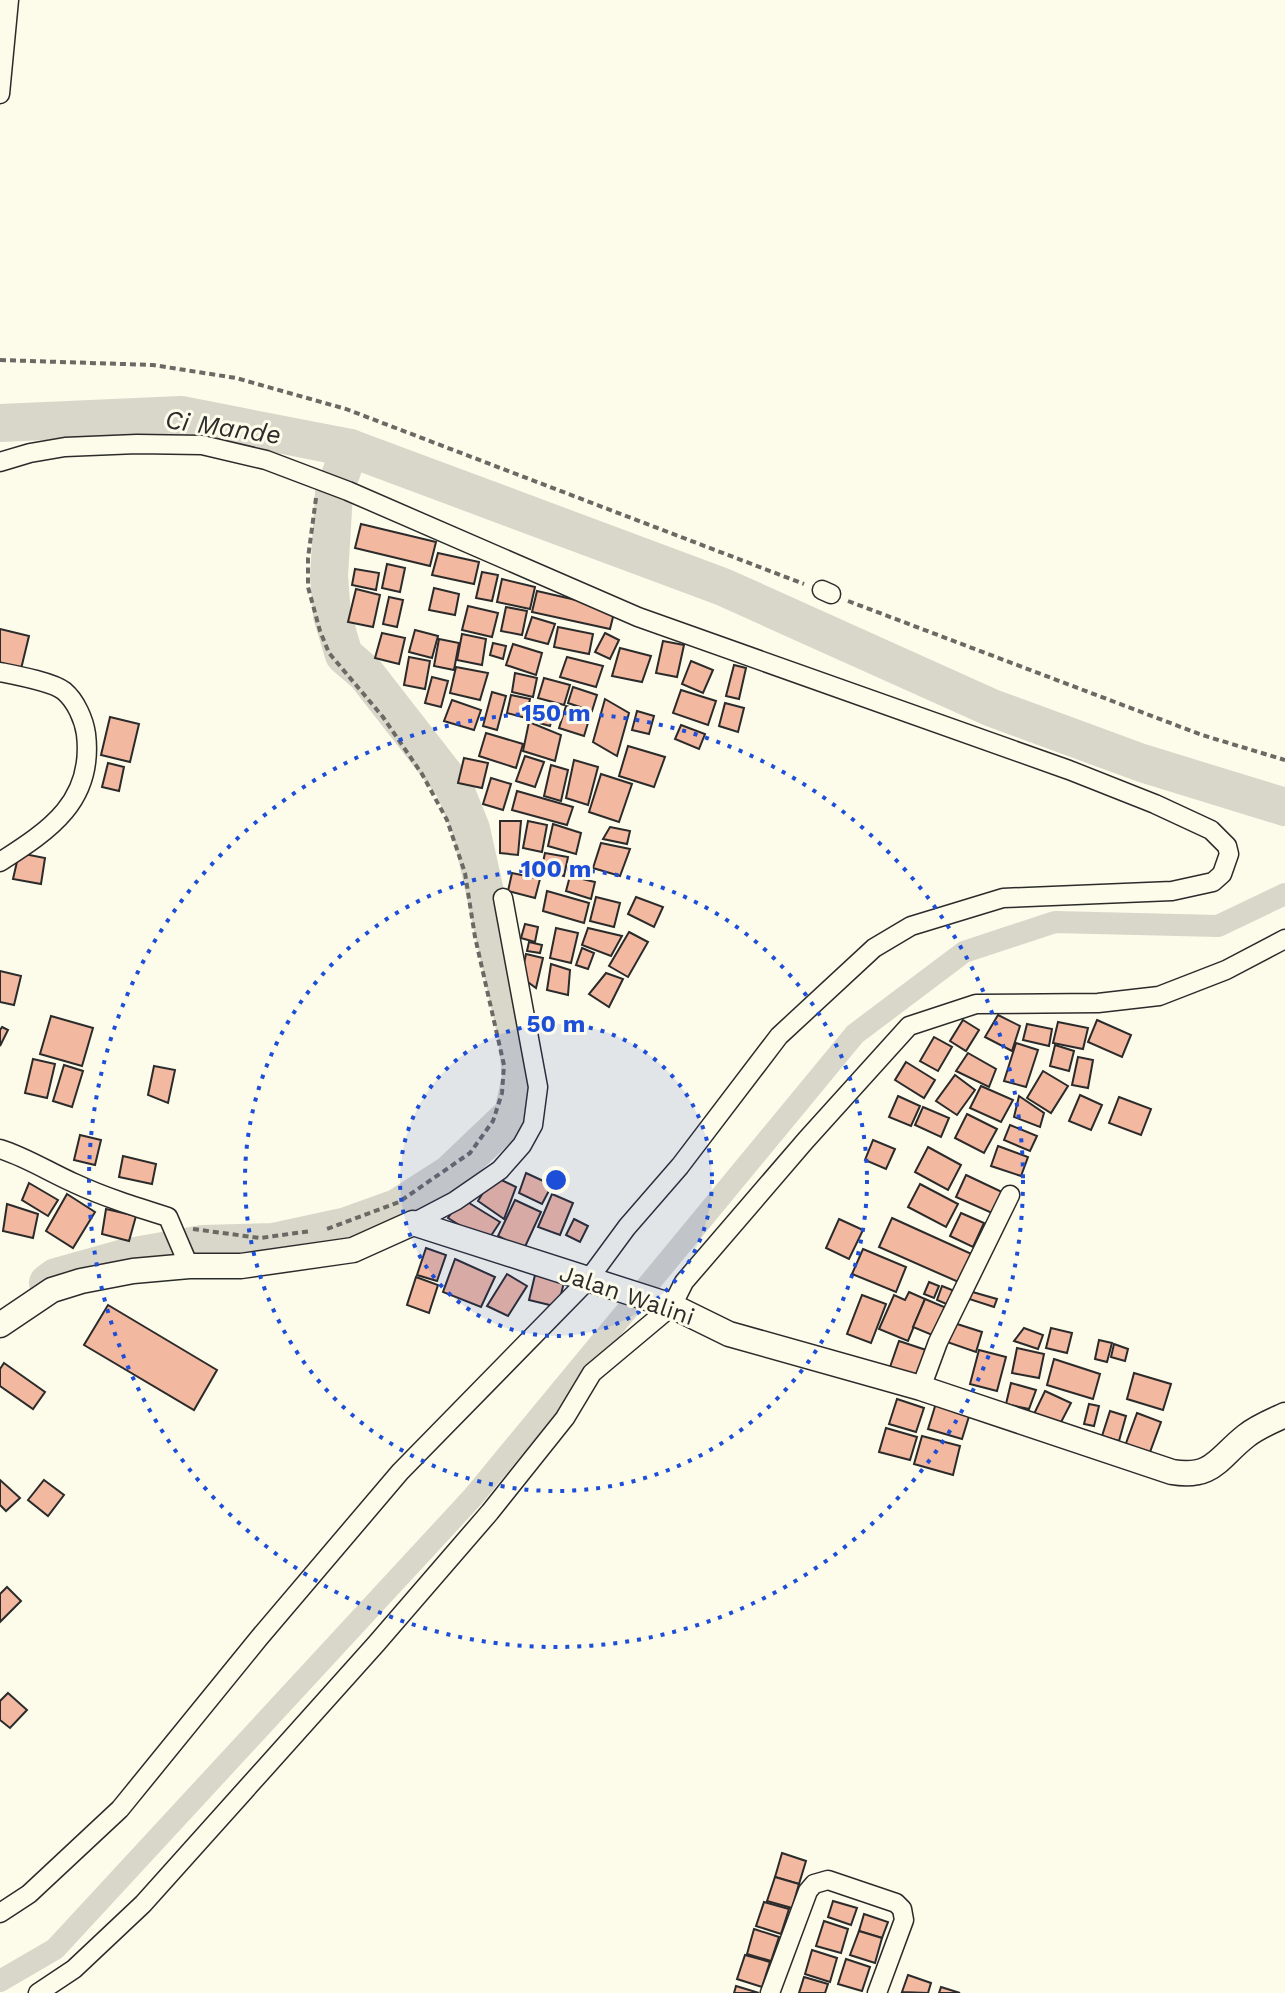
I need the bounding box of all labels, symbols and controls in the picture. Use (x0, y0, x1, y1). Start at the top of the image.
water label: Ci Mande (163, 404, 283, 450)
text: 150 m (521, 699, 591, 727)
text: 100 m (521, 855, 591, 883)
text: 50 m (527, 1010, 585, 1038)
centre of rings (542, 1166, 570, 1194)
street label: Jalan Walini (556, 1259, 698, 1331)

